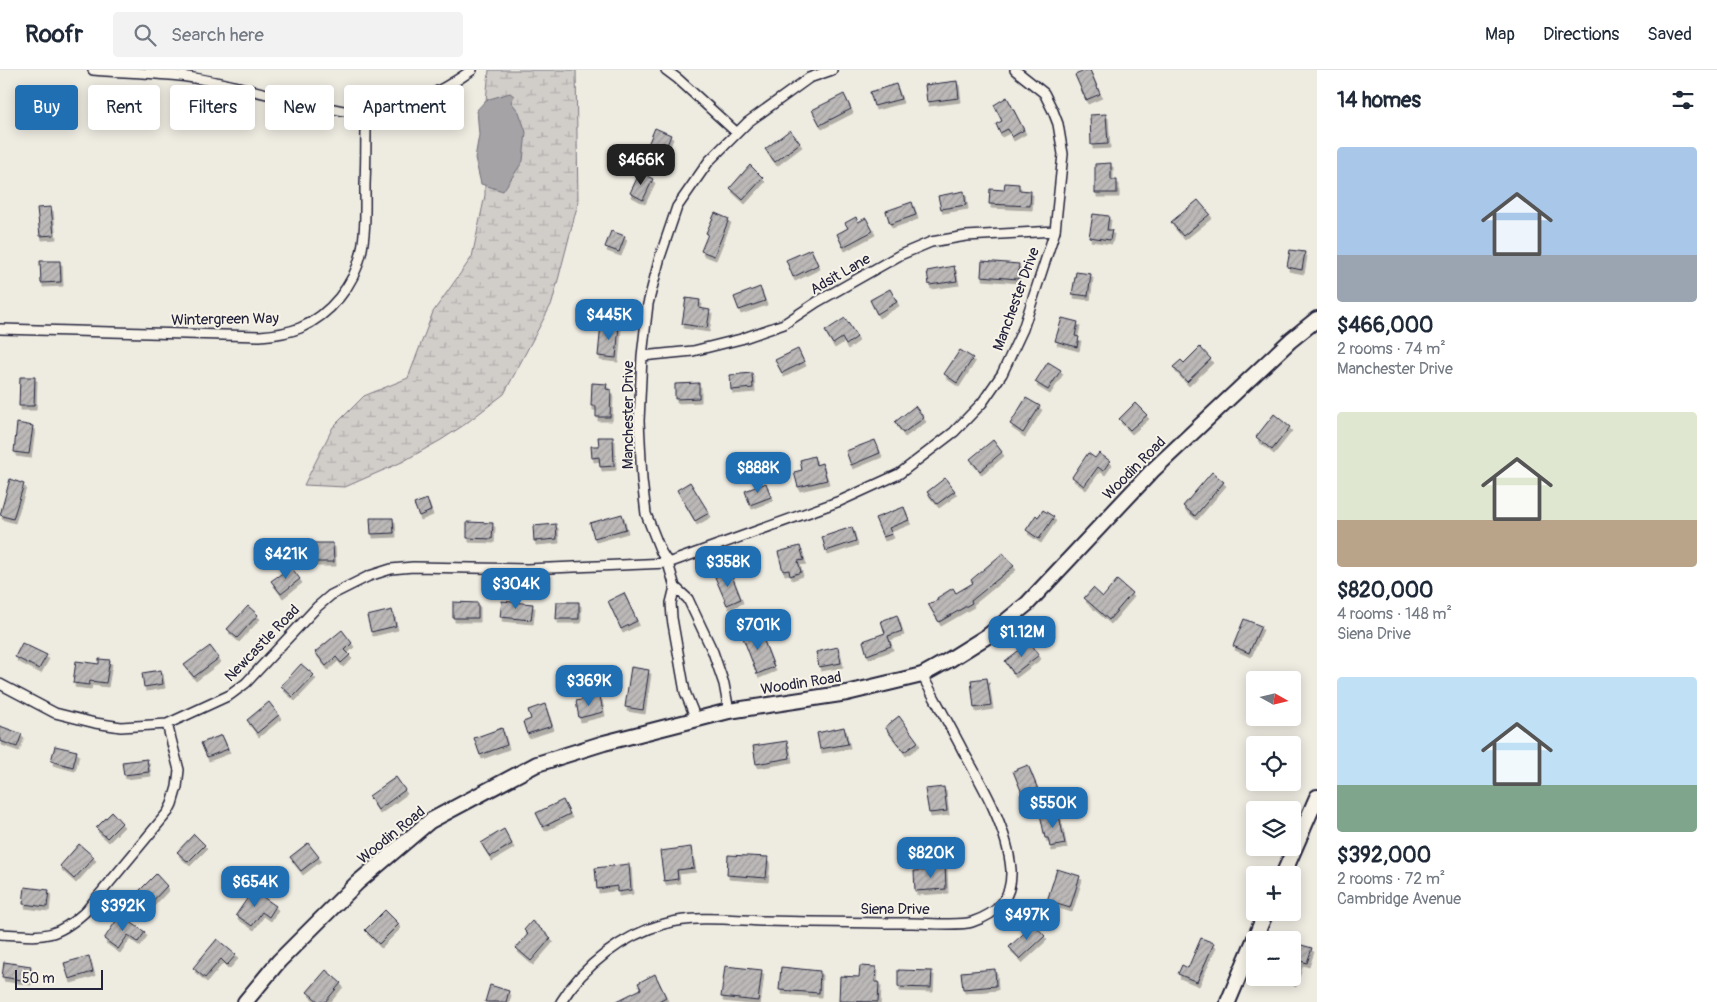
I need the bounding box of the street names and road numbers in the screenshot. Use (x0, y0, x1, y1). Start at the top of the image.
street label: Manchester Drive (989, 244, 1044, 353)
street label: Adsit Lane (807, 249, 874, 299)
street label: Wintergreen Way (171, 309, 280, 330)
street label: Manchester Drive (619, 360, 638, 469)
street label: Woodin Road (1099, 433, 1170, 504)
street label: Newcastle Road (221, 601, 304, 686)
street label: Woodin Road (759, 668, 843, 699)
street label: Woodin Road (354, 802, 429, 868)
street label: Siena Drive (860, 900, 930, 919)

